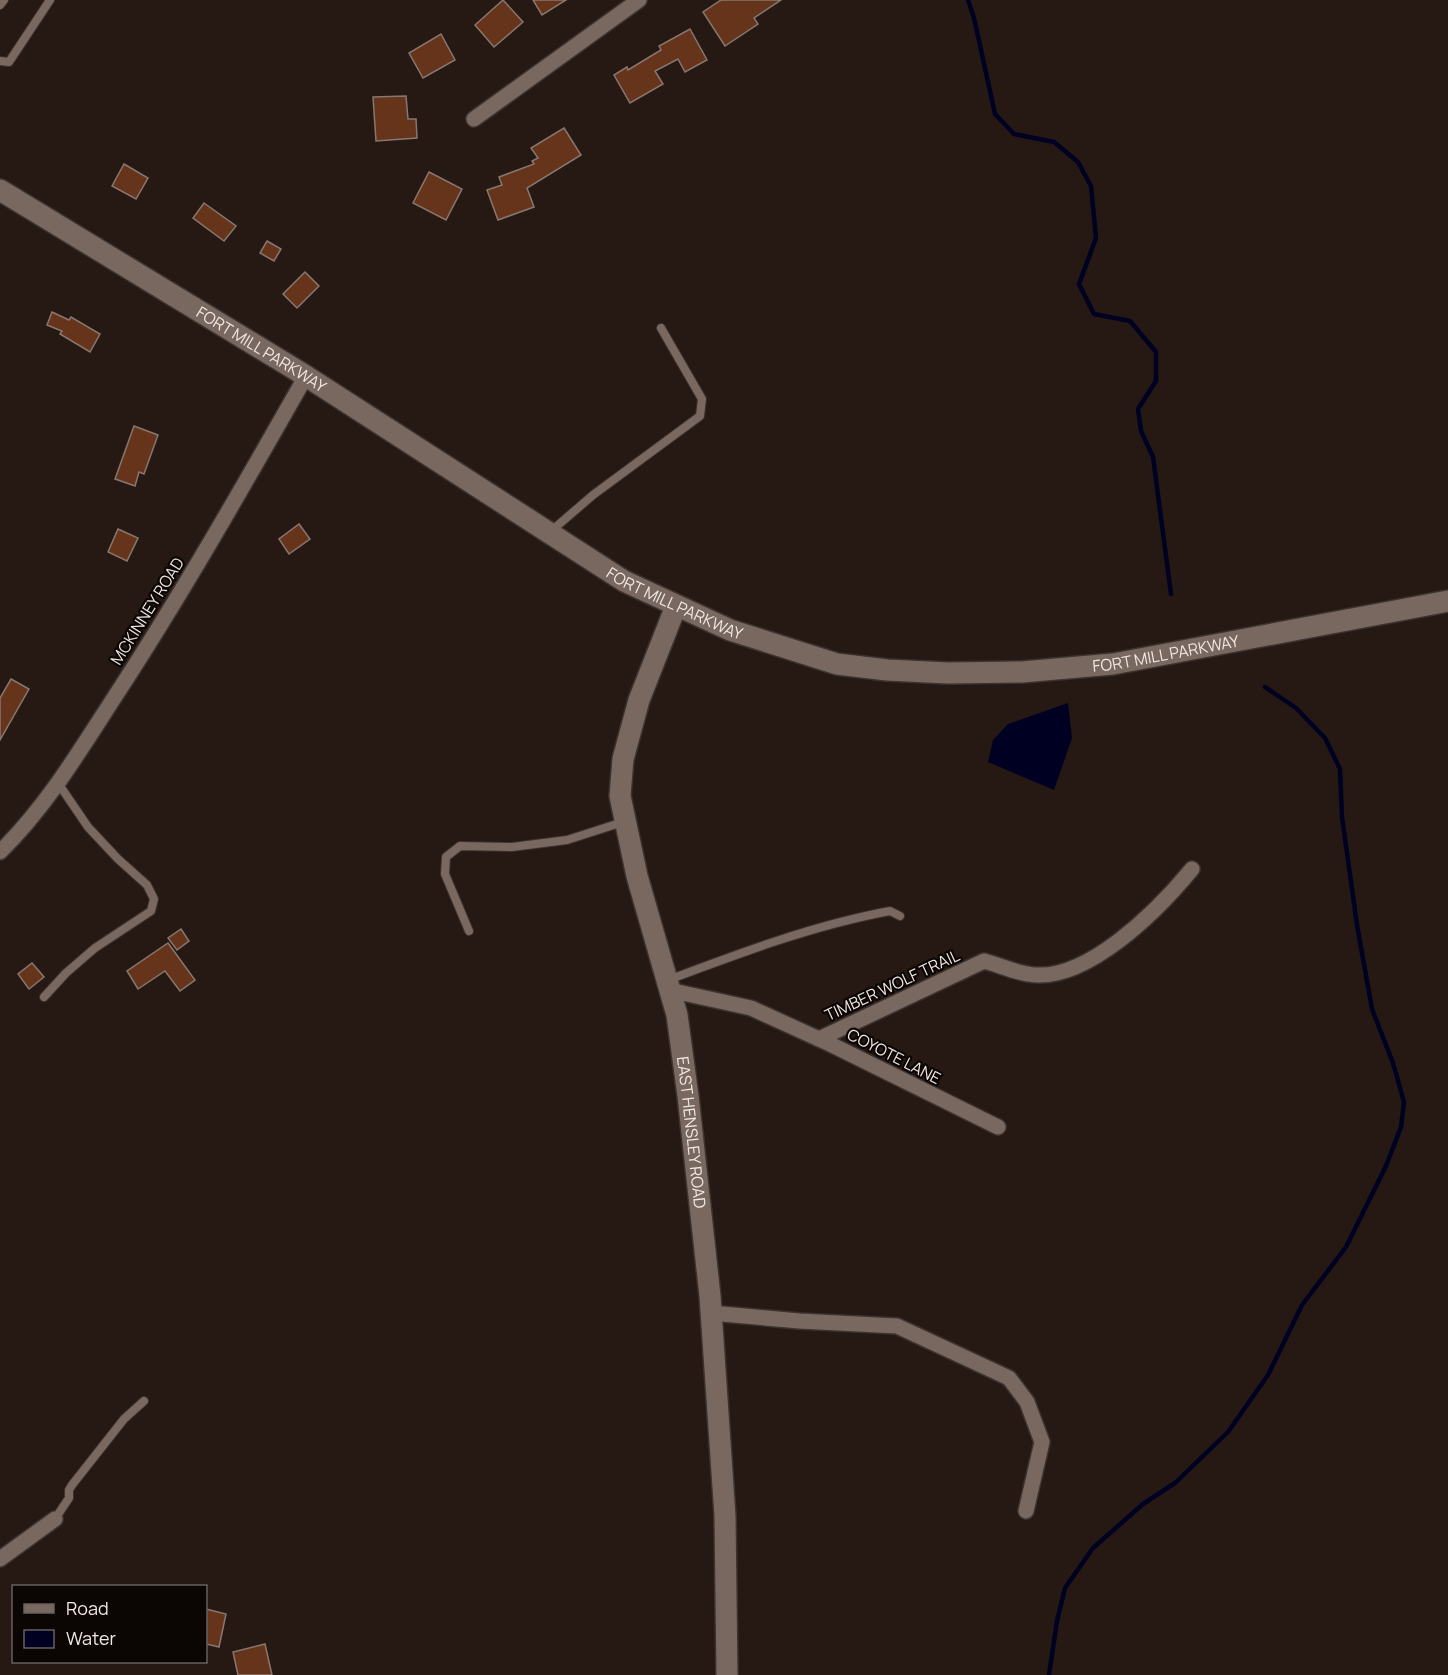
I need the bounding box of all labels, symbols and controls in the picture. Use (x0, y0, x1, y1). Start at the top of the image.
street label: FORT MILL PARKWAY (192, 301, 331, 397)
street label: MCKINNEY ROAD (105, 553, 189, 669)
street label: FORT MILL PARKWAY (602, 562, 746, 644)
street label: FORT MILL PARKWAY (1092, 630, 1241, 677)
street label: TIMBER WOLF TRAIL (821, 944, 963, 1026)
street label: COYOTE LANE (843, 1023, 945, 1089)
street label: EAST HENSLEY ROAD (672, 1055, 711, 1210)
legend (12, 1585, 207, 1663)
text: Road (66, 1596, 109, 1620)
text: Water (66, 1626, 116, 1650)

